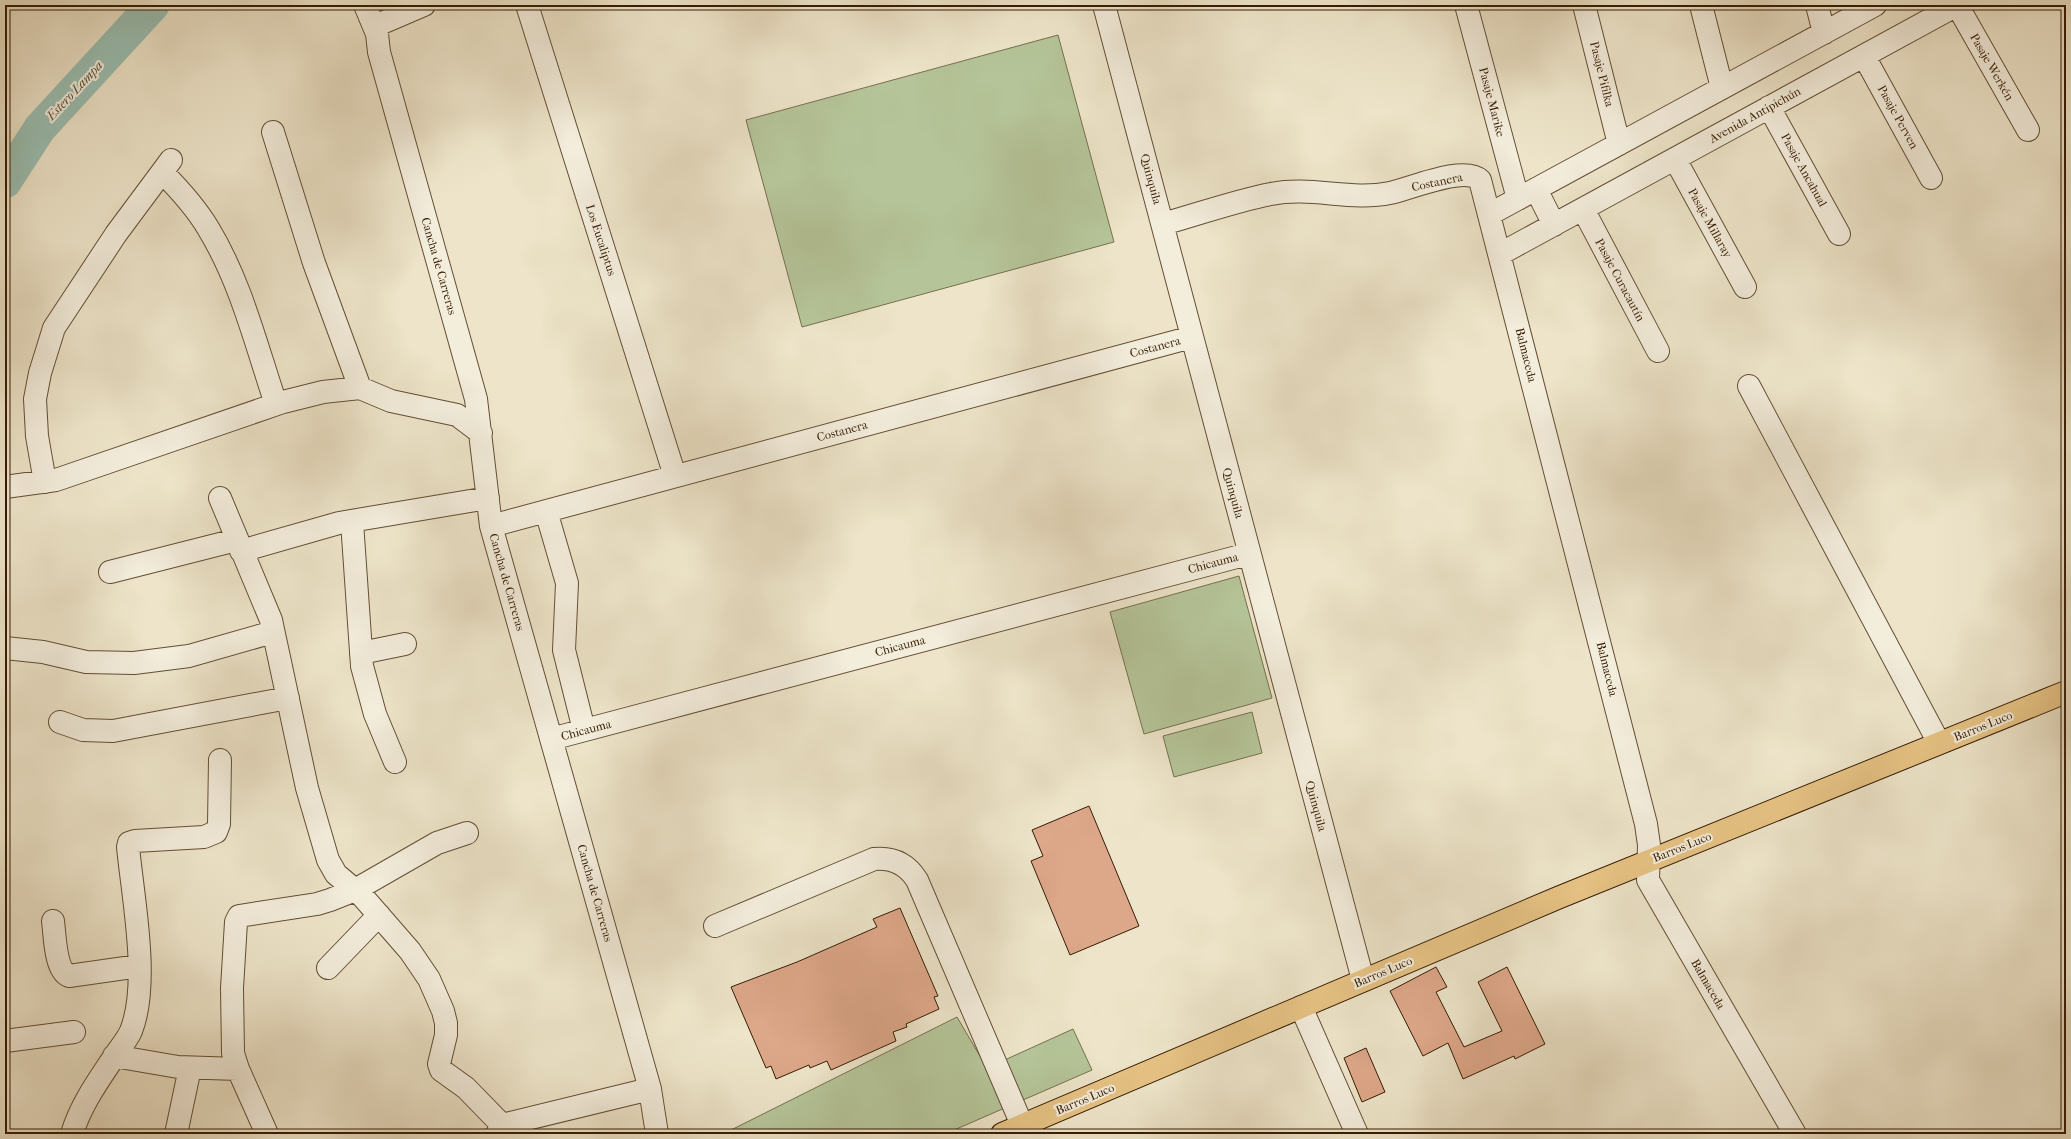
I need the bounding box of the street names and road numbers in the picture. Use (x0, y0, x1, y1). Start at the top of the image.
street label: Pasaje Werkén (1967, 31, 2017, 103)
street label: Pasaje Pifilka (1587, 40, 1617, 108)
street label: Pasaje Marike (1476, 66, 1508, 138)
street label: Pasaje Perven (1875, 83, 1921, 151)
street label: Avenida Antipichún (1706, 84, 1803, 146)
street label: Pasaje Ancahual (1778, 131, 1830, 210)
street label: Quinquila (1138, 152, 1165, 206)
street label: Costanera (1410, 170, 1464, 194)
street label: Pasaje Millaray (1685, 186, 1735, 261)
street label: Los Eucaliptus (583, 203, 619, 278)
street label: Cancha de Carreras (418, 216, 460, 317)
street label: Pasaje Curacautín (1592, 236, 1648, 324)
street label: Balmaceda (1512, 326, 1540, 384)
street label: Costanera (1128, 333, 1182, 360)
street label: Costanera (815, 417, 869, 444)
street label: Quinquila (1220, 466, 1247, 520)
street label: Cancha de Carreras (486, 532, 528, 633)
street label: Chicauma (1186, 549, 1240, 576)
street label: Chicauma (873, 632, 927, 659)
street label: Balmaceda (1593, 640, 1621, 698)
street label: Barros Luco (1952, 708, 2014, 744)
street label: Chicauma (559, 716, 613, 743)
street label: Quinquila (1303, 779, 1330, 833)
street label: Barros Luco (1651, 829, 1713, 865)
street label: Cancha de Carreras (574, 843, 616, 944)
street label: Barros Luco (1352, 953, 1414, 991)
street label: Balmaceda (1688, 956, 1728, 1012)
street label: Barros Luco (1054, 1080, 1116, 1118)

